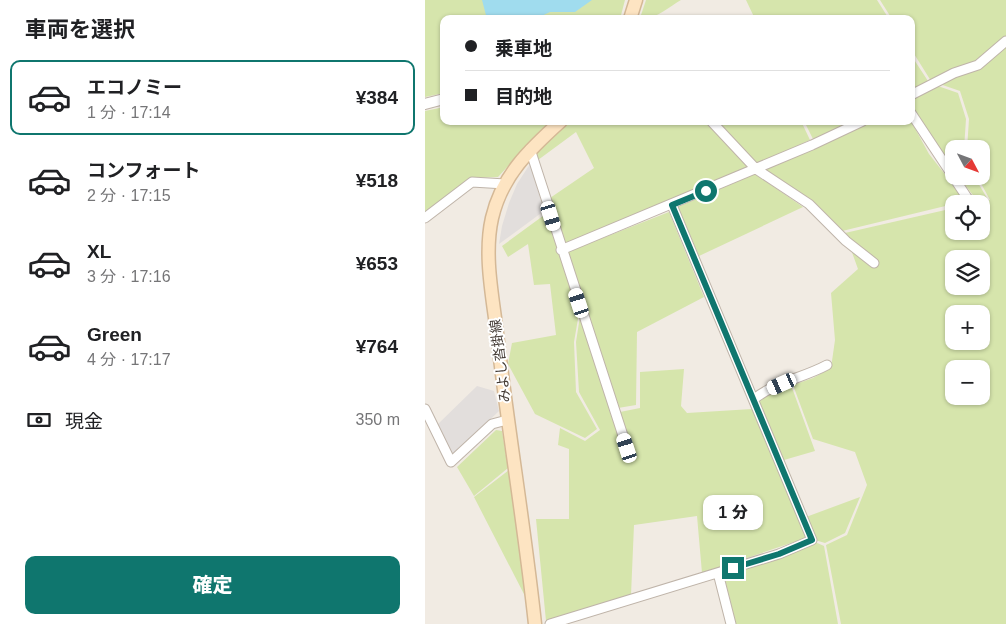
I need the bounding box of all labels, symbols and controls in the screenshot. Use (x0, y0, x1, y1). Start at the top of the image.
text: 車両を選択 (25, 17, 135, 42)
text: 乗車地 (495, 38, 552, 59)
icon: car (27, 75, 72, 120)
text: エコノミー (87, 77, 182, 98)
text: 目的地 (495, 86, 552, 107)
text: ¥384 (356, 87, 398, 108)
text: 1 分 · 17:14 (87, 104, 171, 121)
north arrow (945, 140, 990, 185)
map controls (945, 140, 990, 405)
icon: car (27, 158, 72, 203)
text: コンフォート (87, 160, 200, 181)
text: ¥518 (356, 170, 398, 191)
route start (695, 180, 717, 202)
text: 2 分 · 17:15 (87, 187, 171, 204)
button: locate (945, 195, 990, 240)
car (539, 199, 562, 233)
icon: car (27, 241, 72, 286)
text: XL (87, 241, 111, 262)
button: layers (945, 250, 990, 295)
text: ¥653 (356, 253, 398, 274)
text: 3 分 · 17:16 (87, 268, 171, 285)
car (567, 286, 590, 320)
button: + (945, 305, 990, 350)
street label: みよし沓掛線 (487, 318, 513, 404)
icon: car (27, 324, 72, 369)
text: Green (87, 324, 142, 345)
text: ¥764 (356, 336, 398, 357)
text: 4 分 · 17:17 (87, 351, 171, 368)
button: − (945, 360, 990, 405)
car (765, 371, 798, 397)
icon: cash (25, 406, 53, 434)
text: 現金 (65, 411, 103, 432)
text: 350 m (356, 411, 400, 428)
car (615, 431, 638, 465)
callout: 1 分 (703, 496, 763, 530)
text: 1 分 (718, 504, 748, 521)
button: 確定 (25, 556, 400, 614)
route end (722, 557, 744, 579)

